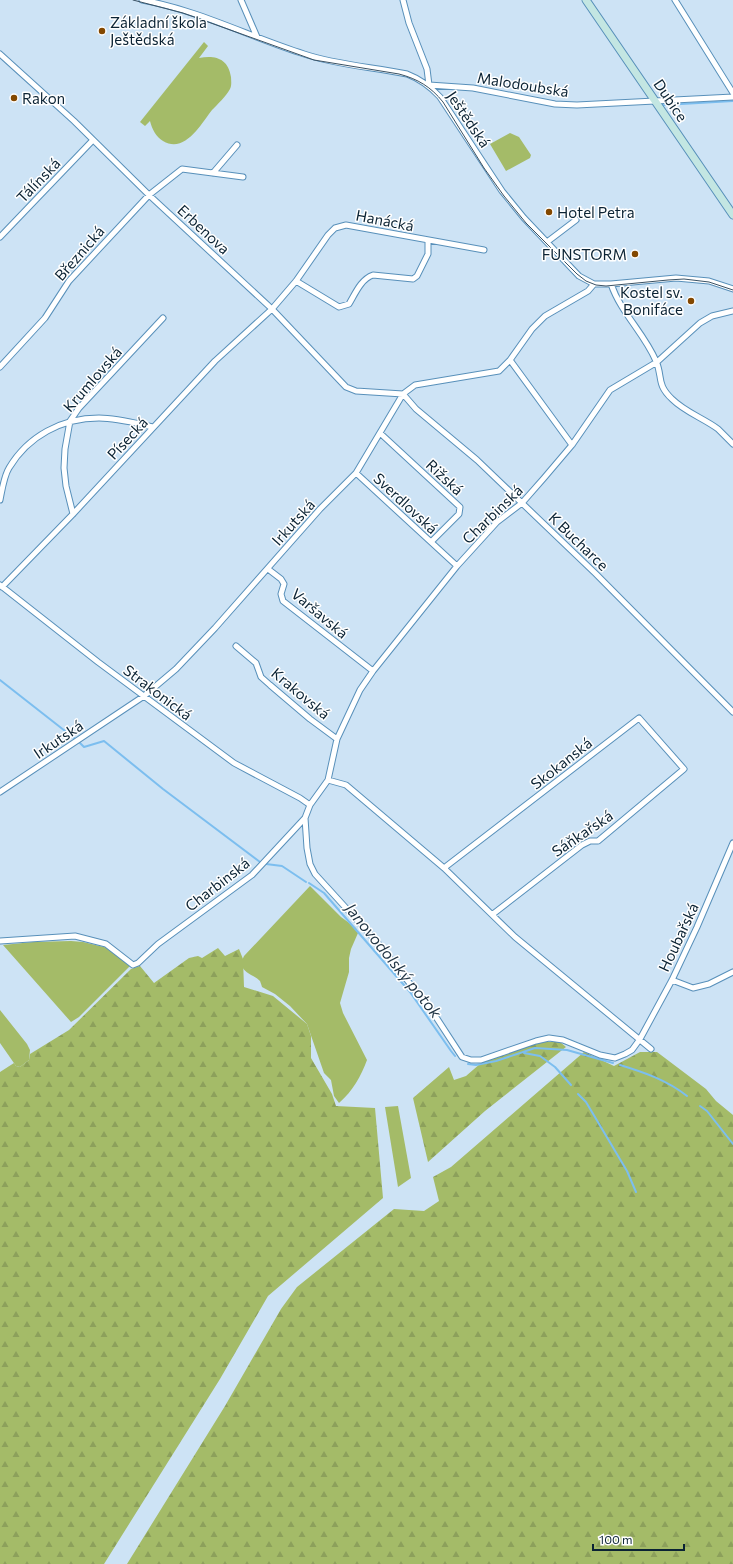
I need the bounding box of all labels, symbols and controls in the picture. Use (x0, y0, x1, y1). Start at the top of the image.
place label: Základní škola Ještědská (110, 13, 207, 48)
marker: Základní škola Ještědská (97, 26, 107, 36)
street label: Malodoubská (476, 68, 570, 100)
street label: Dubice (650, 75, 692, 125)
street label: Ještědská (444, 87, 494, 151)
place label: Rakon (22, 89, 65, 107)
marker: Rakon (9, 93, 19, 103)
street label: Tálínská (12, 154, 64, 206)
street label: Erbenova (174, 200, 234, 258)
place label: Hotel Petra (557, 203, 635, 221)
street label: Hanácká (354, 206, 416, 234)
marker: Hotel Petra (544, 207, 554, 217)
street label: Březnická (50, 222, 108, 284)
place label: FUNSTORM (542, 245, 627, 263)
marker: FUNSTORM (630, 249, 640, 259)
place label: Kostel sv. Bonifáce (620, 283, 683, 318)
marker: Kostel sv. Bonifáce (686, 296, 696, 306)
street label: Krumlovská (59, 343, 125, 415)
street label: Písecká (103, 413, 151, 463)
street label: Rižská (423, 455, 467, 499)
street label: Sverdlovská (370, 469, 442, 537)
street label: Charbinská (458, 481, 526, 547)
street label: Irkutská (268, 495, 318, 549)
street label: K Bucharce (545, 508, 613, 574)
street label: Varšavská (288, 584, 352, 642)
street label: Strakonická (120, 660, 196, 724)
street label: Krakovská (268, 663, 334, 723)
street label: Irkutská (30, 716, 86, 762)
street label: Skokanská (527, 733, 595, 793)
street label: Sáňkařská (548, 806, 616, 860)
street label: Charbinská (181, 853, 253, 915)
water label: Janovodolský potok (341, 897, 446, 1022)
street label: Houbařská (654, 900, 702, 974)
scale bar (593, 1526, 684, 1552)
text: 100 m (599, 1532, 633, 1546)

